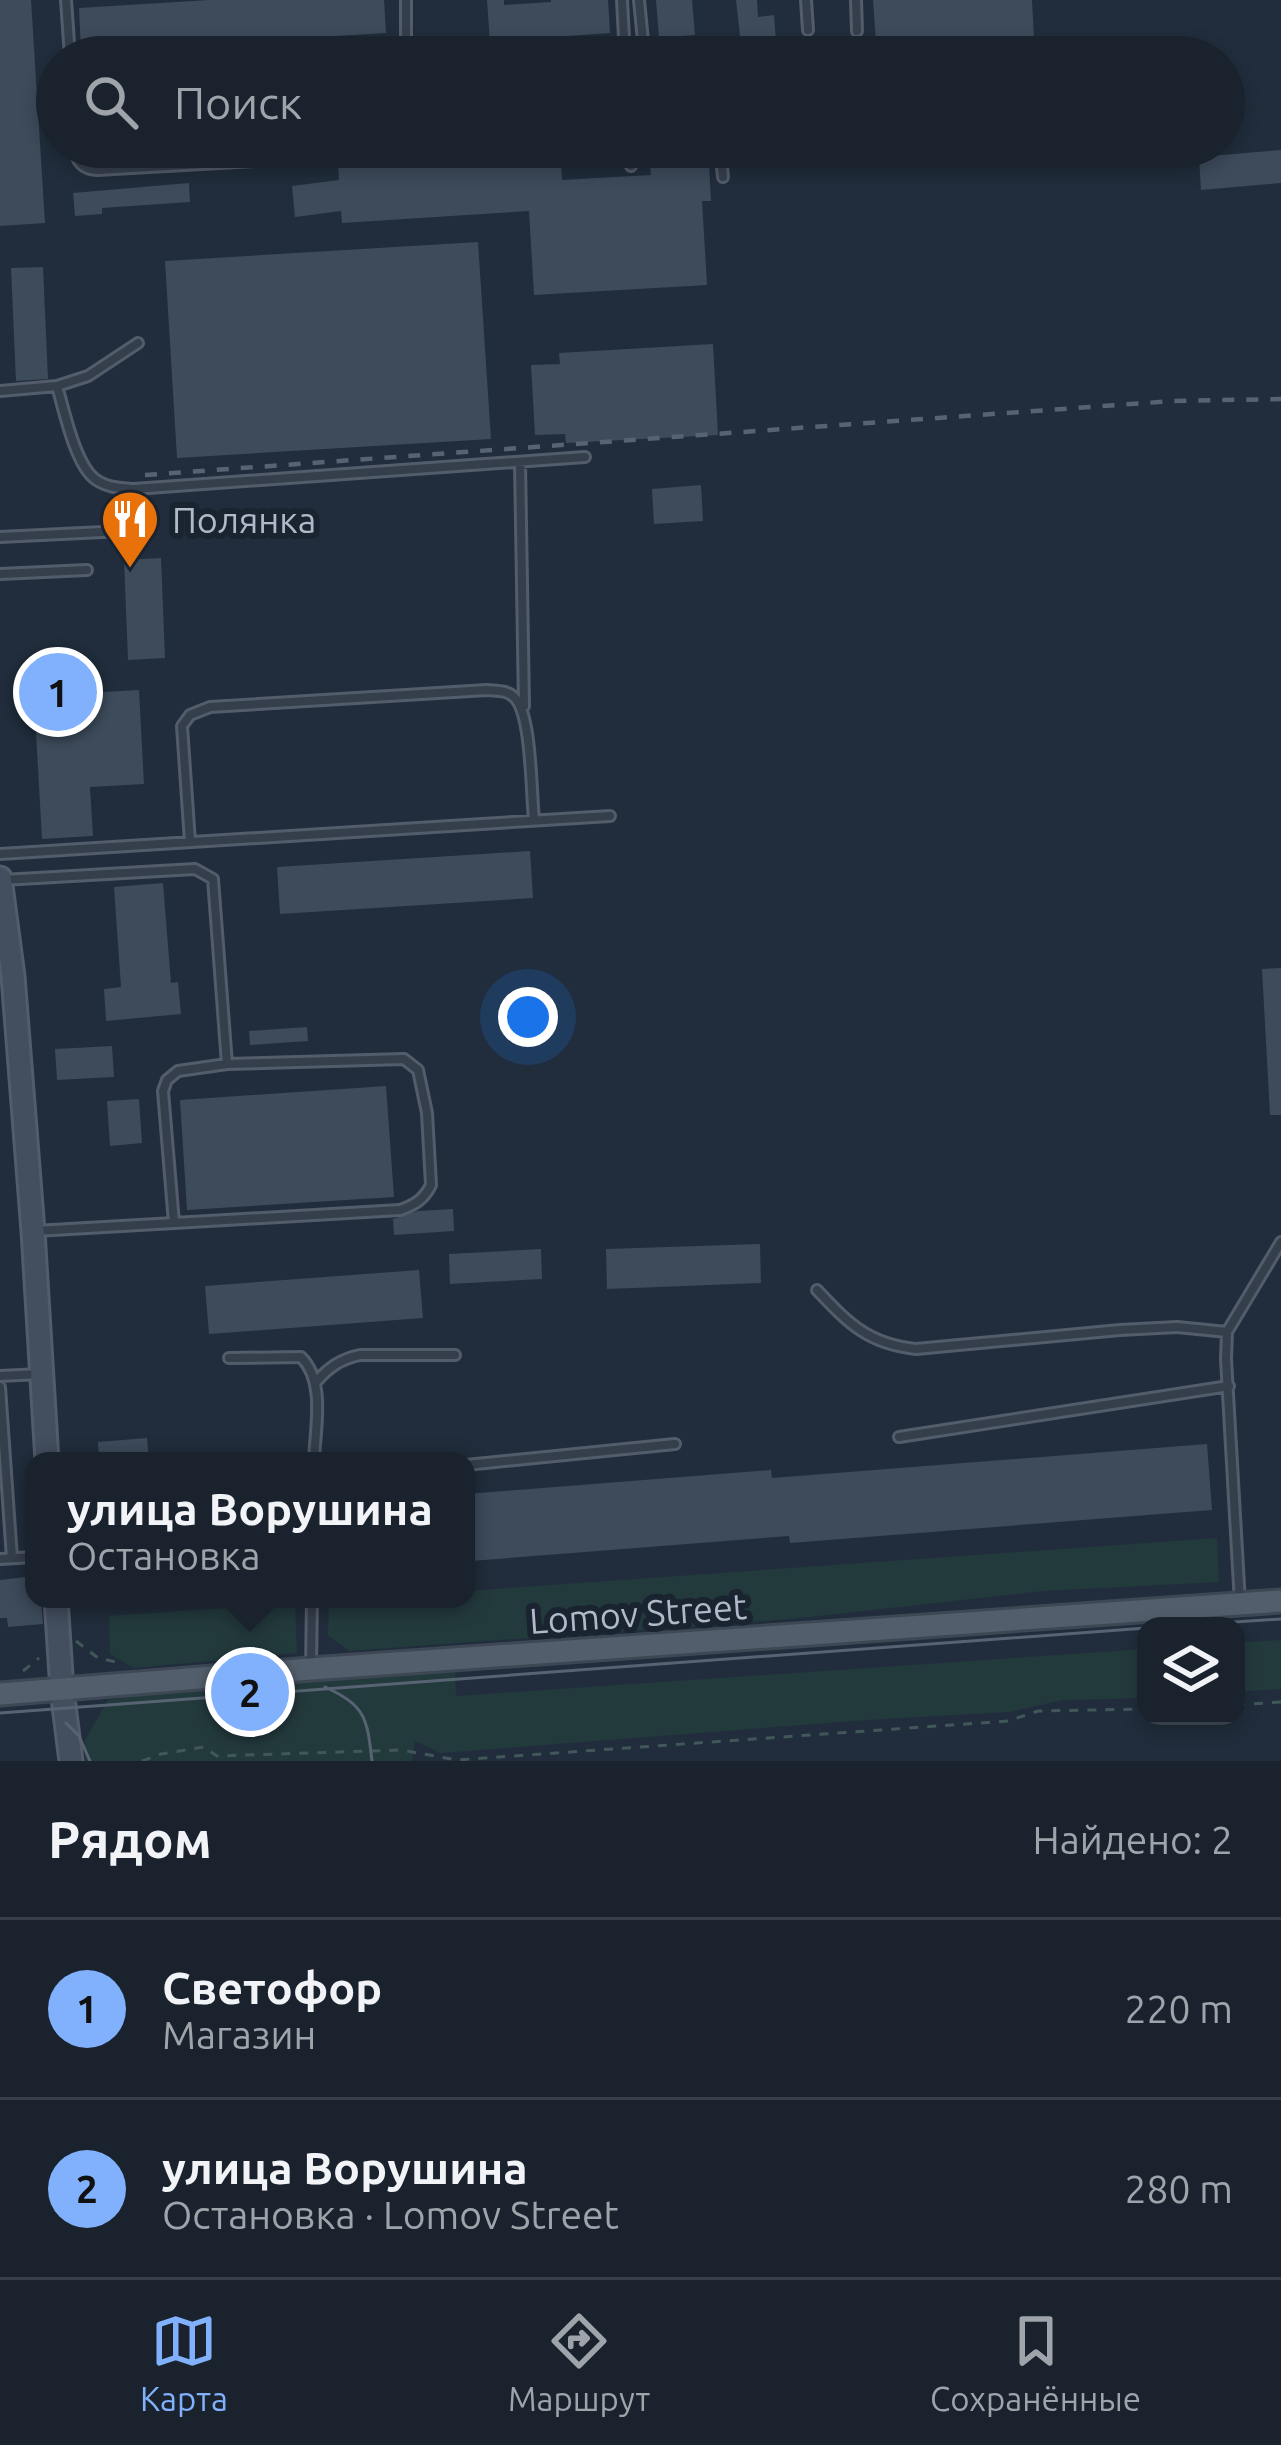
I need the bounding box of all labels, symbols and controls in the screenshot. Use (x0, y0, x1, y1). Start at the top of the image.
search box (36, 36, 1245, 168)
icon: search (78, 69, 144, 135)
text: Поиск (174, 77, 302, 128)
restaurant icon: Полянка (99, 488, 161, 570)
place label: Полянка (172, 499, 316, 540)
pin: 1 (19, 647, 97, 737)
your location (498, 987, 558, 1047)
popup (25, 1452, 475, 1608)
text: улица Ворушина (67, 1483, 433, 1534)
text: Остановка (67, 1534, 261, 1577)
street label: Lomov Street (528, 1585, 748, 1641)
map controls (1137, 1617, 1245, 1725)
button: layers (1137, 1617, 1245, 1725)
pin: 2 (211, 1647, 289, 1737)
text: Рядом (48, 1810, 212, 1868)
text: Найдено: 2 (1033, 1818, 1233, 1861)
text: Светофор (162, 1962, 382, 2013)
text: 1 (76, 1987, 98, 2030)
text: 220 m (1124, 1987, 1233, 2030)
text: Магазин (162, 2013, 316, 2056)
text: улица Ворушина (162, 2142, 528, 2193)
text: 2 (76, 2167, 98, 2210)
text: 280 m (1124, 2167, 1233, 2210)
text: Остановка · Lomov Street (162, 2193, 619, 2236)
tab: Карта (140, 2308, 228, 2417)
tab: Маршрут (508, 2308, 650, 2417)
tab: Сохранённые (930, 2308, 1141, 2417)

